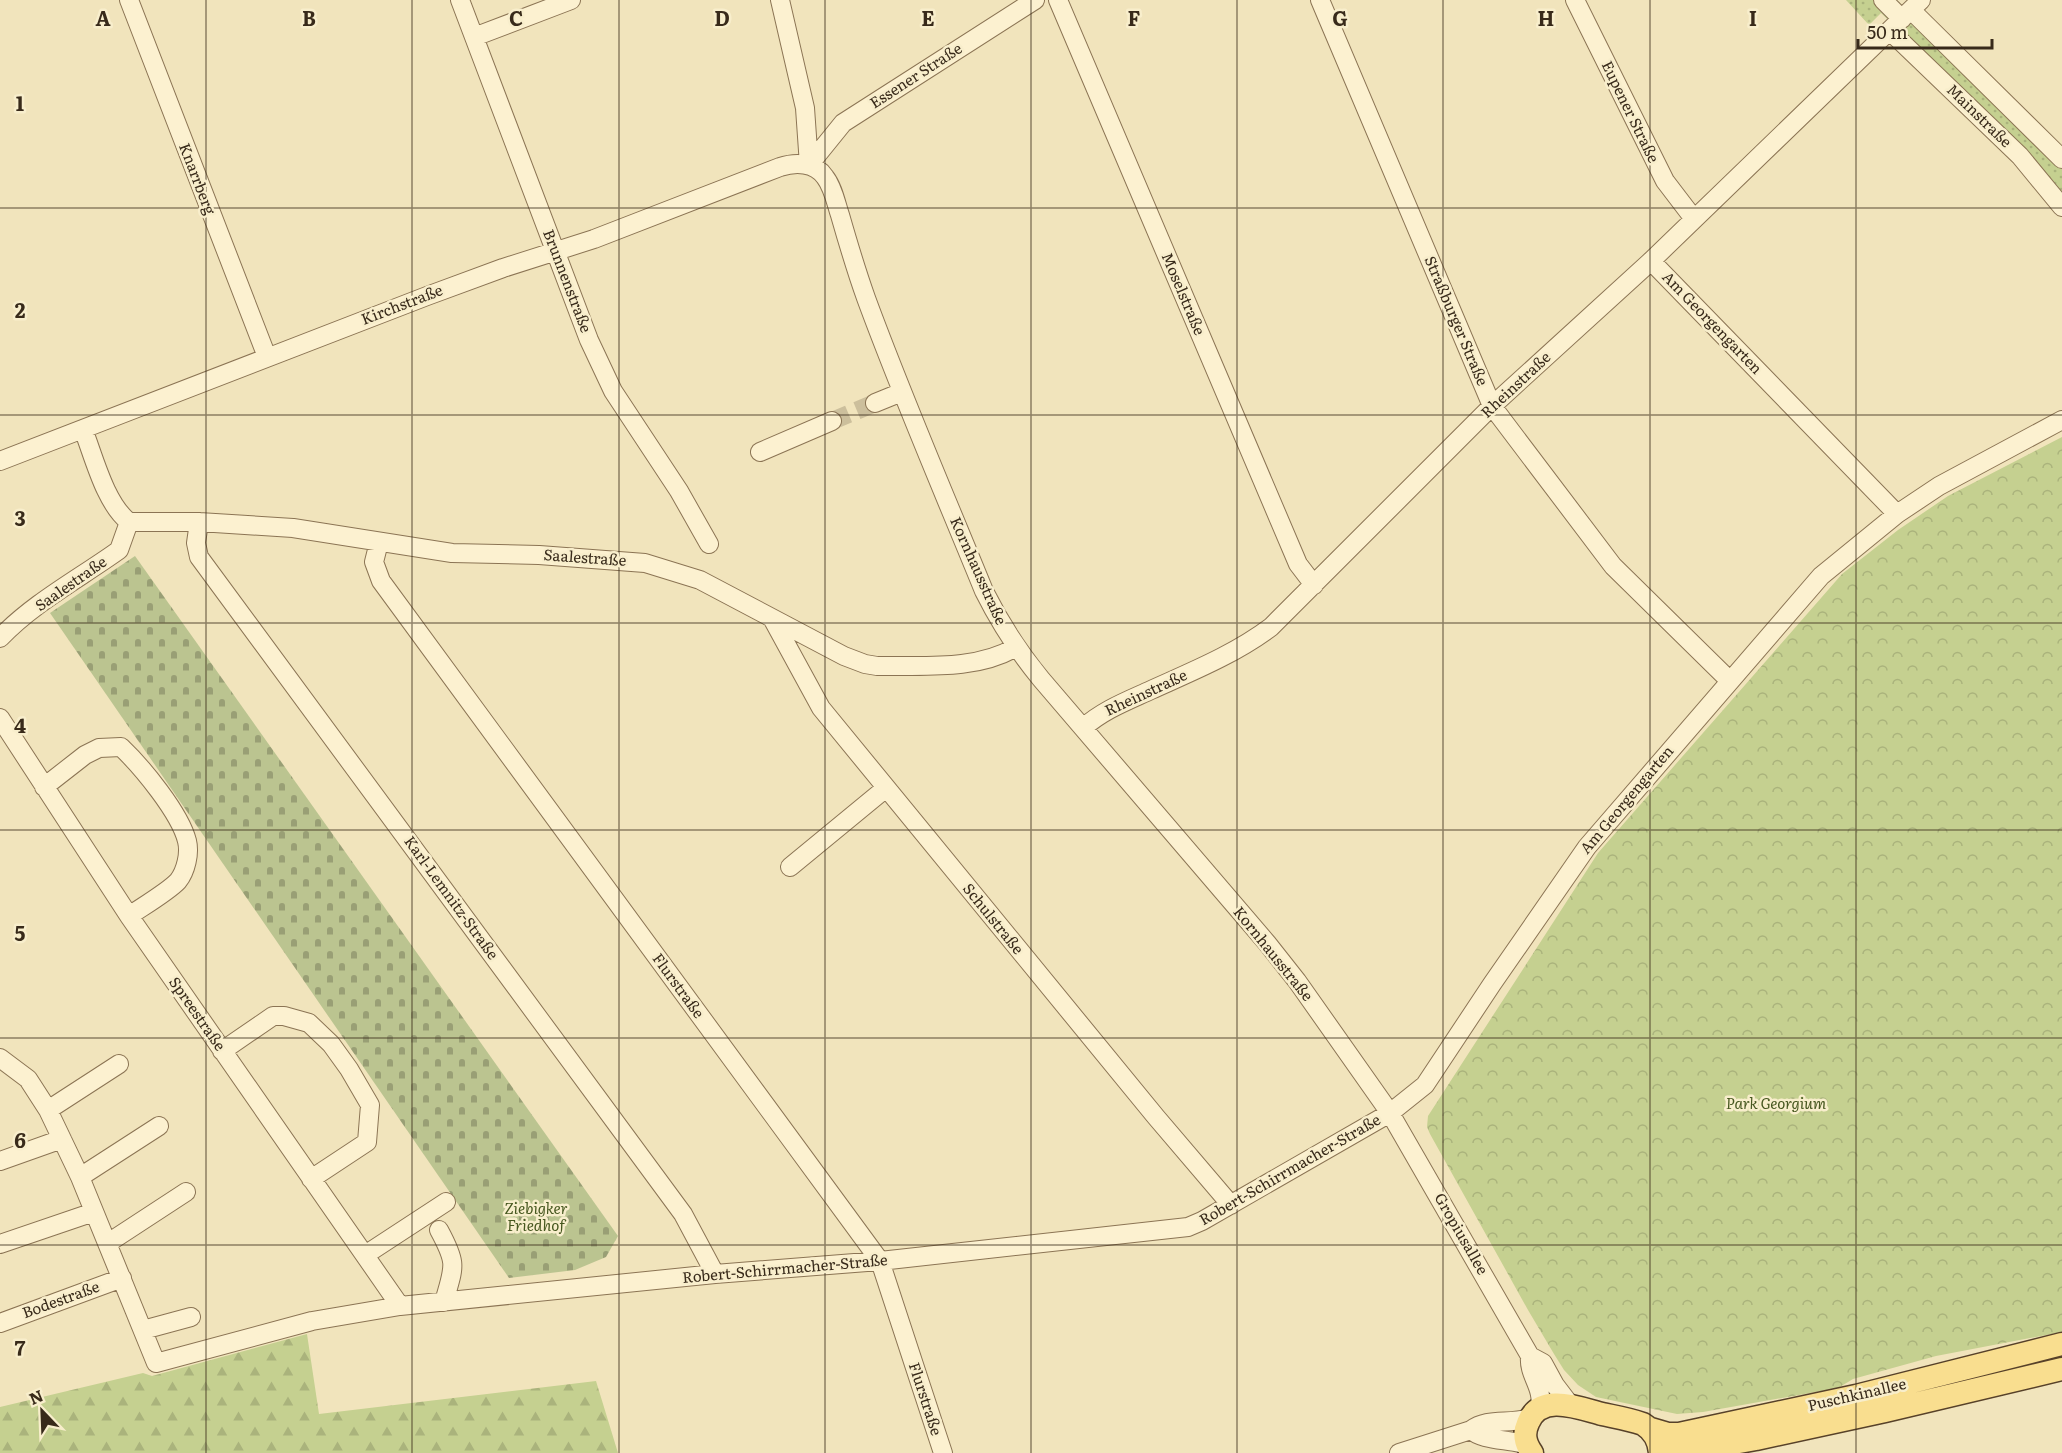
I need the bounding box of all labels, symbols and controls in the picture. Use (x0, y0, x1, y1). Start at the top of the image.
text: A (95, 2, 111, 32)
text: B (302, 2, 316, 32)
text: C (509, 2, 523, 32)
text: D (714, 2, 730, 32)
text: E (921, 2, 935, 32)
text: F (1128, 2, 1141, 32)
text: G (1332, 2, 1348, 32)
text: H (1538, 2, 1554, 32)
text: I (1749, 2, 1757, 32)
scale bar (1858, 12, 1992, 50)
text: 50 m (1867, 18, 1908, 45)
street label: Essener Straße (864, 36, 966, 113)
street label: Eupener Straße (1597, 56, 1666, 166)
street label: Mainstraße (1942, 78, 2018, 152)
text: 1 (16, 87, 24, 117)
street label: Knarrberg (174, 139, 223, 218)
street label: Brunnenstraße (538, 225, 599, 336)
street label: Moselstraße (1157, 248, 1212, 339)
street label: Straßburger Straße (1420, 252, 1495, 389)
street label: Am Georgengarten (1658, 265, 1768, 379)
street label: Kirchstraße (357, 277, 446, 330)
text: 2 (15, 294, 26, 324)
street label: Rheinstraße (1475, 345, 1555, 423)
text: 3 (14, 502, 26, 532)
street label: Kornhausstraße (945, 513, 1014, 628)
street label: Saalestraße (543, 542, 627, 571)
street label: Saalestraße (30, 549, 111, 616)
street label: Rheinstraße (1100, 662, 1191, 721)
text: 4 (14, 709, 26, 739)
street label: Am Georgengarten (1573, 740, 1678, 858)
street label: Karl-Lemnitz-Straße (399, 830, 505, 964)
street label: Schulstraße (958, 877, 1030, 959)
street label: Kornhausstraße (1229, 901, 1320, 1006)
text: 5 (15, 917, 26, 947)
street label: Flurstraße (648, 948, 711, 1023)
street label: Spreestraße (164, 971, 232, 1055)
park label: Park Georgium (1726, 1091, 1826, 1114)
street label: Robert-Schirrmacher-Straße (1194, 1107, 1384, 1230)
text: 6 (14, 1124, 26, 1154)
street label: Gropiusallee (1430, 1188, 1495, 1279)
park label: Ziebigker Friedhof (504, 1196, 568, 1236)
street label: Robert-Schirrmacher-Straße (681, 1247, 889, 1288)
street label: Bodestraße (19, 1274, 103, 1323)
text: 7 (15, 1332, 26, 1362)
street label: Flurstraße (904, 1359, 949, 1438)
street label: Puschkinallee (1805, 1371, 1908, 1416)
north arrow (12, 1381, 72, 1441)
text: N (25, 1383, 47, 1410)

